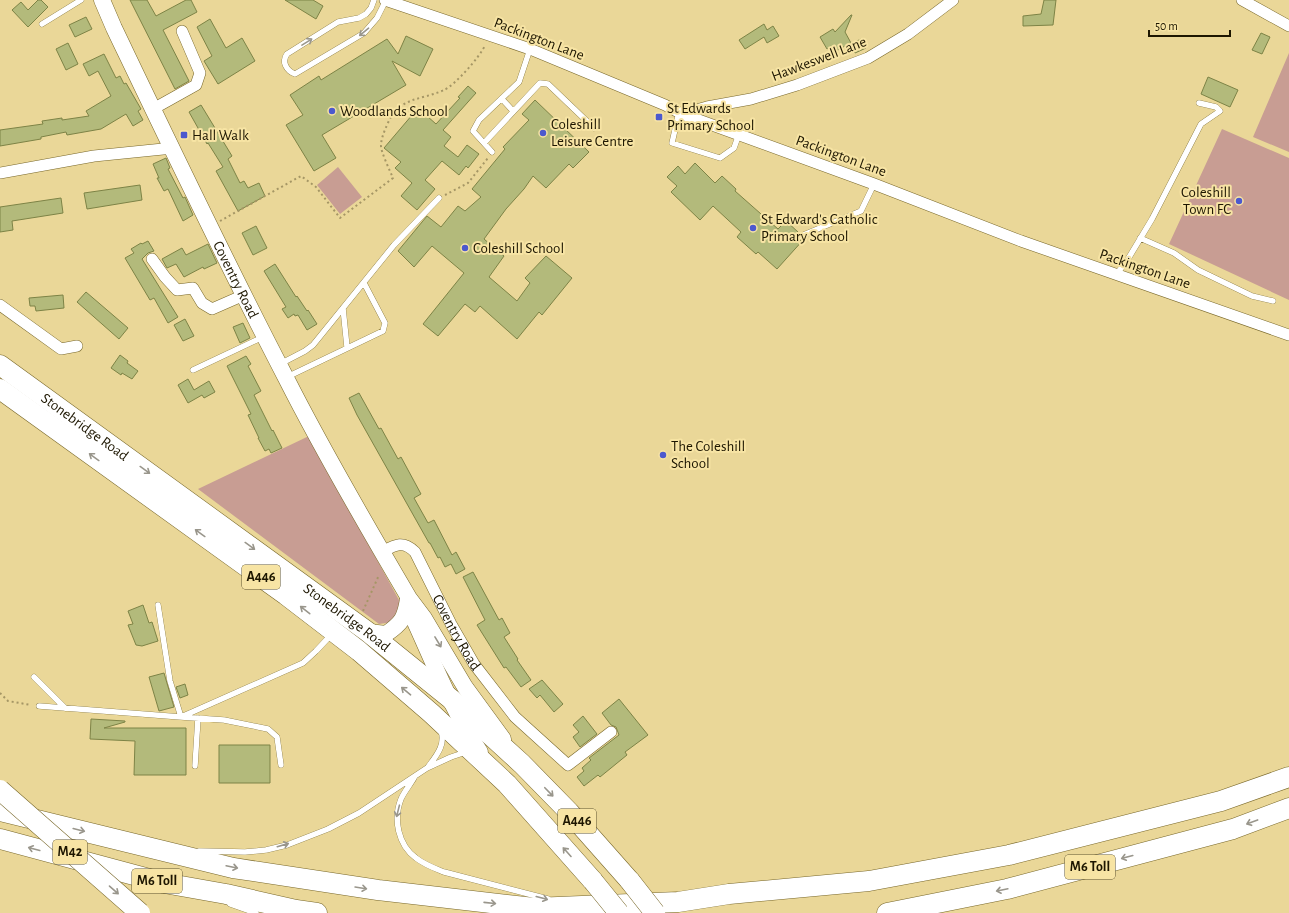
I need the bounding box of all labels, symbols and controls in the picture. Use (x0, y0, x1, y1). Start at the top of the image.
scale bar (1149, 12, 1230, 38)
street label: Packington Lane (492, 15, 586, 63)
text: 50 m (1155, 20, 1178, 32)
one-way arrow (358, 27, 369, 36)
street label: Hawkeswell Lane (770, 34, 869, 84)
one-way arrow (301, 37, 312, 46)
place label: St Edwards Primary School (667, 101, 755, 133)
place label: Woodlands School (340, 104, 448, 119)
marker: Woodlands School (327, 106, 337, 116)
marker: St Edwards Primary School (654, 112, 664, 122)
place label: Coleshill Leisure Centre (551, 117, 634, 149)
place label: Hall Walk (192, 128, 249, 143)
marker: Coleshill Leisure Centre (538, 128, 548, 138)
marker: Hall Walk (179, 130, 189, 140)
street label: Packington Lane (794, 133, 888, 179)
place label: Coleshill Town FC (1181, 185, 1231, 217)
marker: Coleshill Town FC (1234, 196, 1244, 206)
place label: St Edward's Catholic Primary School (761, 212, 878, 244)
marker: St Edward's Catholic Primary School (748, 223, 758, 233)
street label: Coventry Road (210, 239, 262, 321)
place label: Coleshill School (473, 241, 564, 256)
marker: Coleshill School (460, 243, 470, 253)
street label: Packington Lane (1098, 246, 1193, 292)
street label: Stonebridge Road (38, 390, 132, 463)
place label: The Coleshill School (671, 439, 745, 471)
marker: The Coleshill School (658, 450, 668, 460)
one-way arrow (89, 453, 100, 462)
one-way arrow (139, 466, 150, 474)
one-way arrow (195, 529, 206, 538)
one-way arrow (245, 542, 256, 550)
road number: A446 (242, 565, 280, 589)
street label: Stonebridge Road (301, 580, 393, 655)
street label: Coventry Road (430, 592, 484, 673)
one-way arrow (300, 606, 311, 614)
one-way arrow (435, 636, 443, 648)
one-way arrow (401, 687, 412, 696)
one-way arrow (544, 787, 554, 797)
one-way arrow (394, 804, 401, 817)
road number: A446 (558, 809, 596, 833)
one-way arrow (1247, 818, 1259, 826)
one-way arrow (72, 827, 85, 834)
road number: M42 (53, 840, 87, 864)
one-way arrow (277, 841, 290, 849)
one-way arrow (27, 844, 40, 852)
one-way arrow (562, 846, 571, 857)
one-way arrow (1121, 854, 1134, 861)
road number: M6 Toll (1065, 855, 1115, 879)
one-way arrow (225, 863, 238, 871)
road number: M6 Toll (132, 869, 182, 893)
one-way arrow (354, 884, 367, 892)
one-way arrow (108, 885, 118, 894)
one-way arrow (996, 887, 1009, 895)
one-way arrow (535, 894, 548, 902)
one-way arrow (483, 899, 496, 907)

